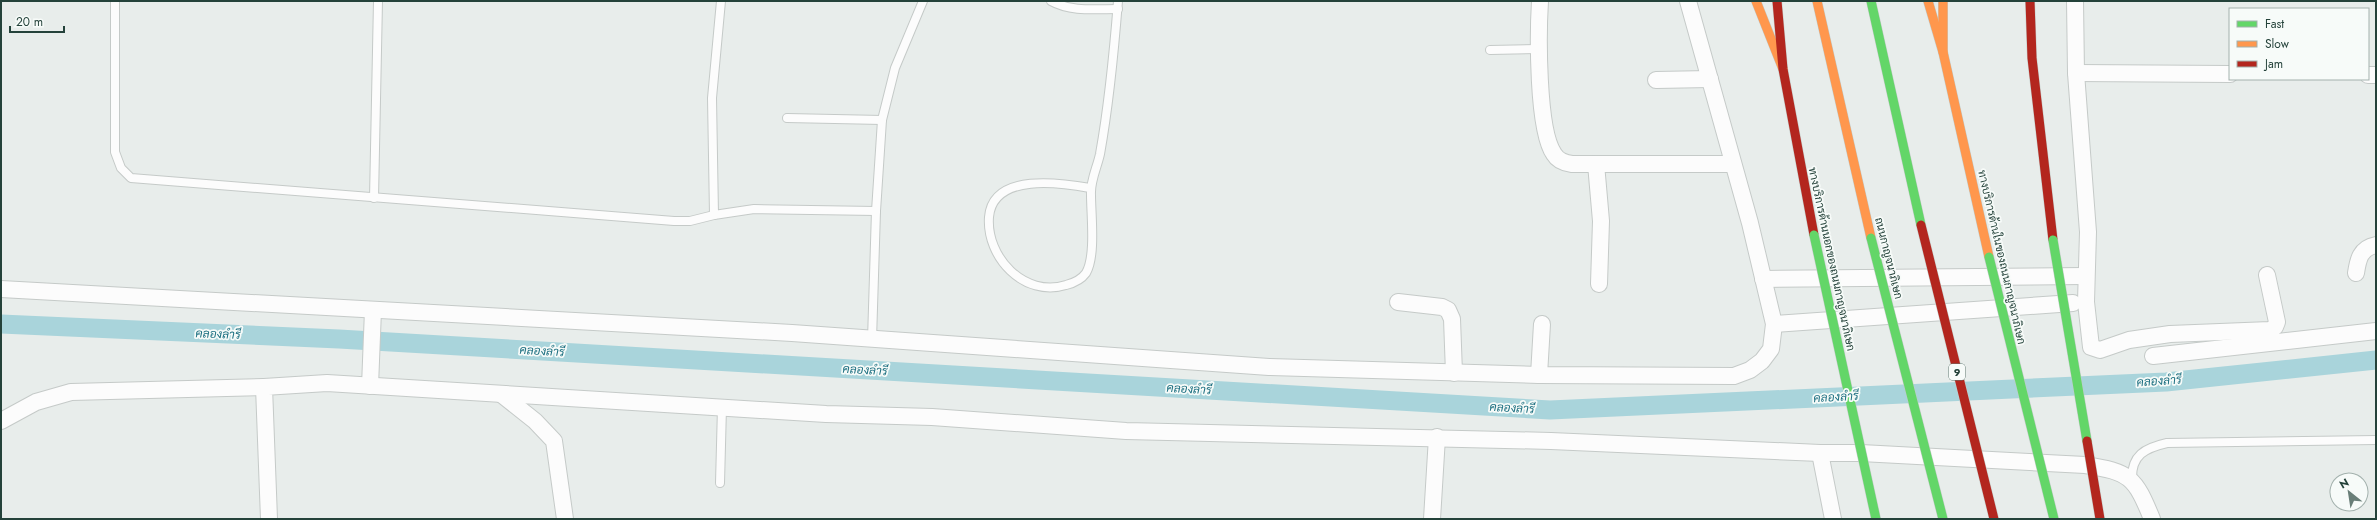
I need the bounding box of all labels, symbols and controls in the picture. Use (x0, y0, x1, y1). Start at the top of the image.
scale bar (10, 8, 64, 34)
legend (2229, 8, 2369, 80)
text: 20 m (16, 13, 43, 31)
text: Fast (2265, 15, 2284, 33)
text: Slow (2265, 35, 2290, 53)
text: Jam (2263, 55, 2283, 73)
street label: ทางบริการด้านนอกของถนนกาญจนาภิเษก (1805, 166, 1859, 352)
street label: ทางบริการด้านในของถนนกาญจนาภิเษก (1974, 168, 2030, 346)
street label: ถนนกาญจนาภิเษก (1871, 215, 1907, 301)
water label: คลองลำรี (195, 324, 242, 344)
water label: คลองลำรี (519, 341, 566, 361)
water label: คลองลำรี (842, 360, 889, 380)
road number: 9 (1949, 364, 1965, 380)
water label: คลองลำรี (2136, 370, 2183, 392)
water label: คลองลำรี (1166, 379, 1213, 399)
water label: คลองลำรี (1813, 387, 1860, 407)
water label: คลองลำรี (1489, 398, 1536, 418)
north arrow (2329, 472, 2369, 512)
text: N (2336, 474, 2352, 492)

